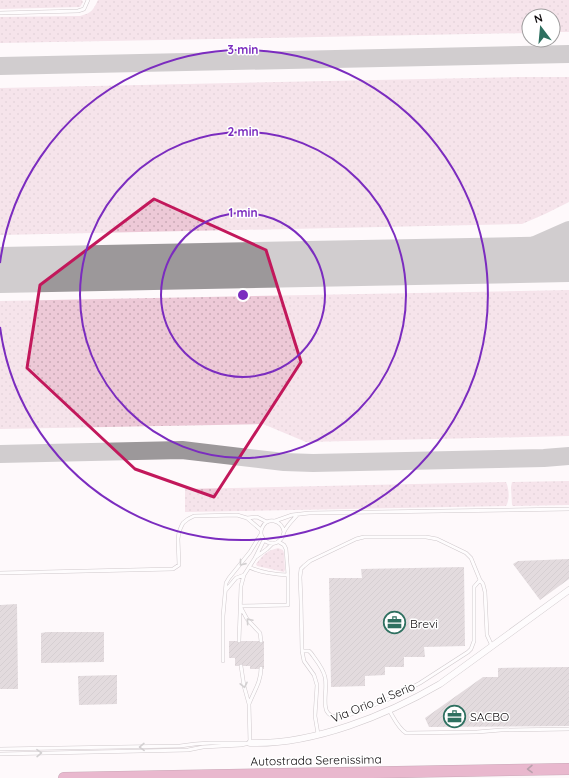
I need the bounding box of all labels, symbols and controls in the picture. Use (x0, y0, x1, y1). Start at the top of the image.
north arrow (521, 8, 561, 48)
text: N (532, 11, 544, 26)
text: 3 min (228, 42, 258, 57)
text: 2 min (227, 124, 259, 139)
text: 1 min (228, 205, 258, 220)
centre of rings (236, 288, 250, 302)
one-way arrow (240, 558, 247, 565)
office icon: Brevi (382, 610, 408, 636)
place label: Brevi (410, 616, 438, 631)
one-way arrow (247, 618, 254, 626)
street label: Via Orio al Serio (329, 678, 417, 726)
one-way arrow (240, 682, 248, 688)
office icon: SACBO (441, 703, 467, 729)
place label: SACBO (470, 709, 509, 724)
one-way arrow (139, 743, 145, 751)
one-way arrow (36, 749, 42, 757)
street label: Autostrada Serenissima (250, 751, 382, 769)
one-way arrow (527, 765, 533, 773)

